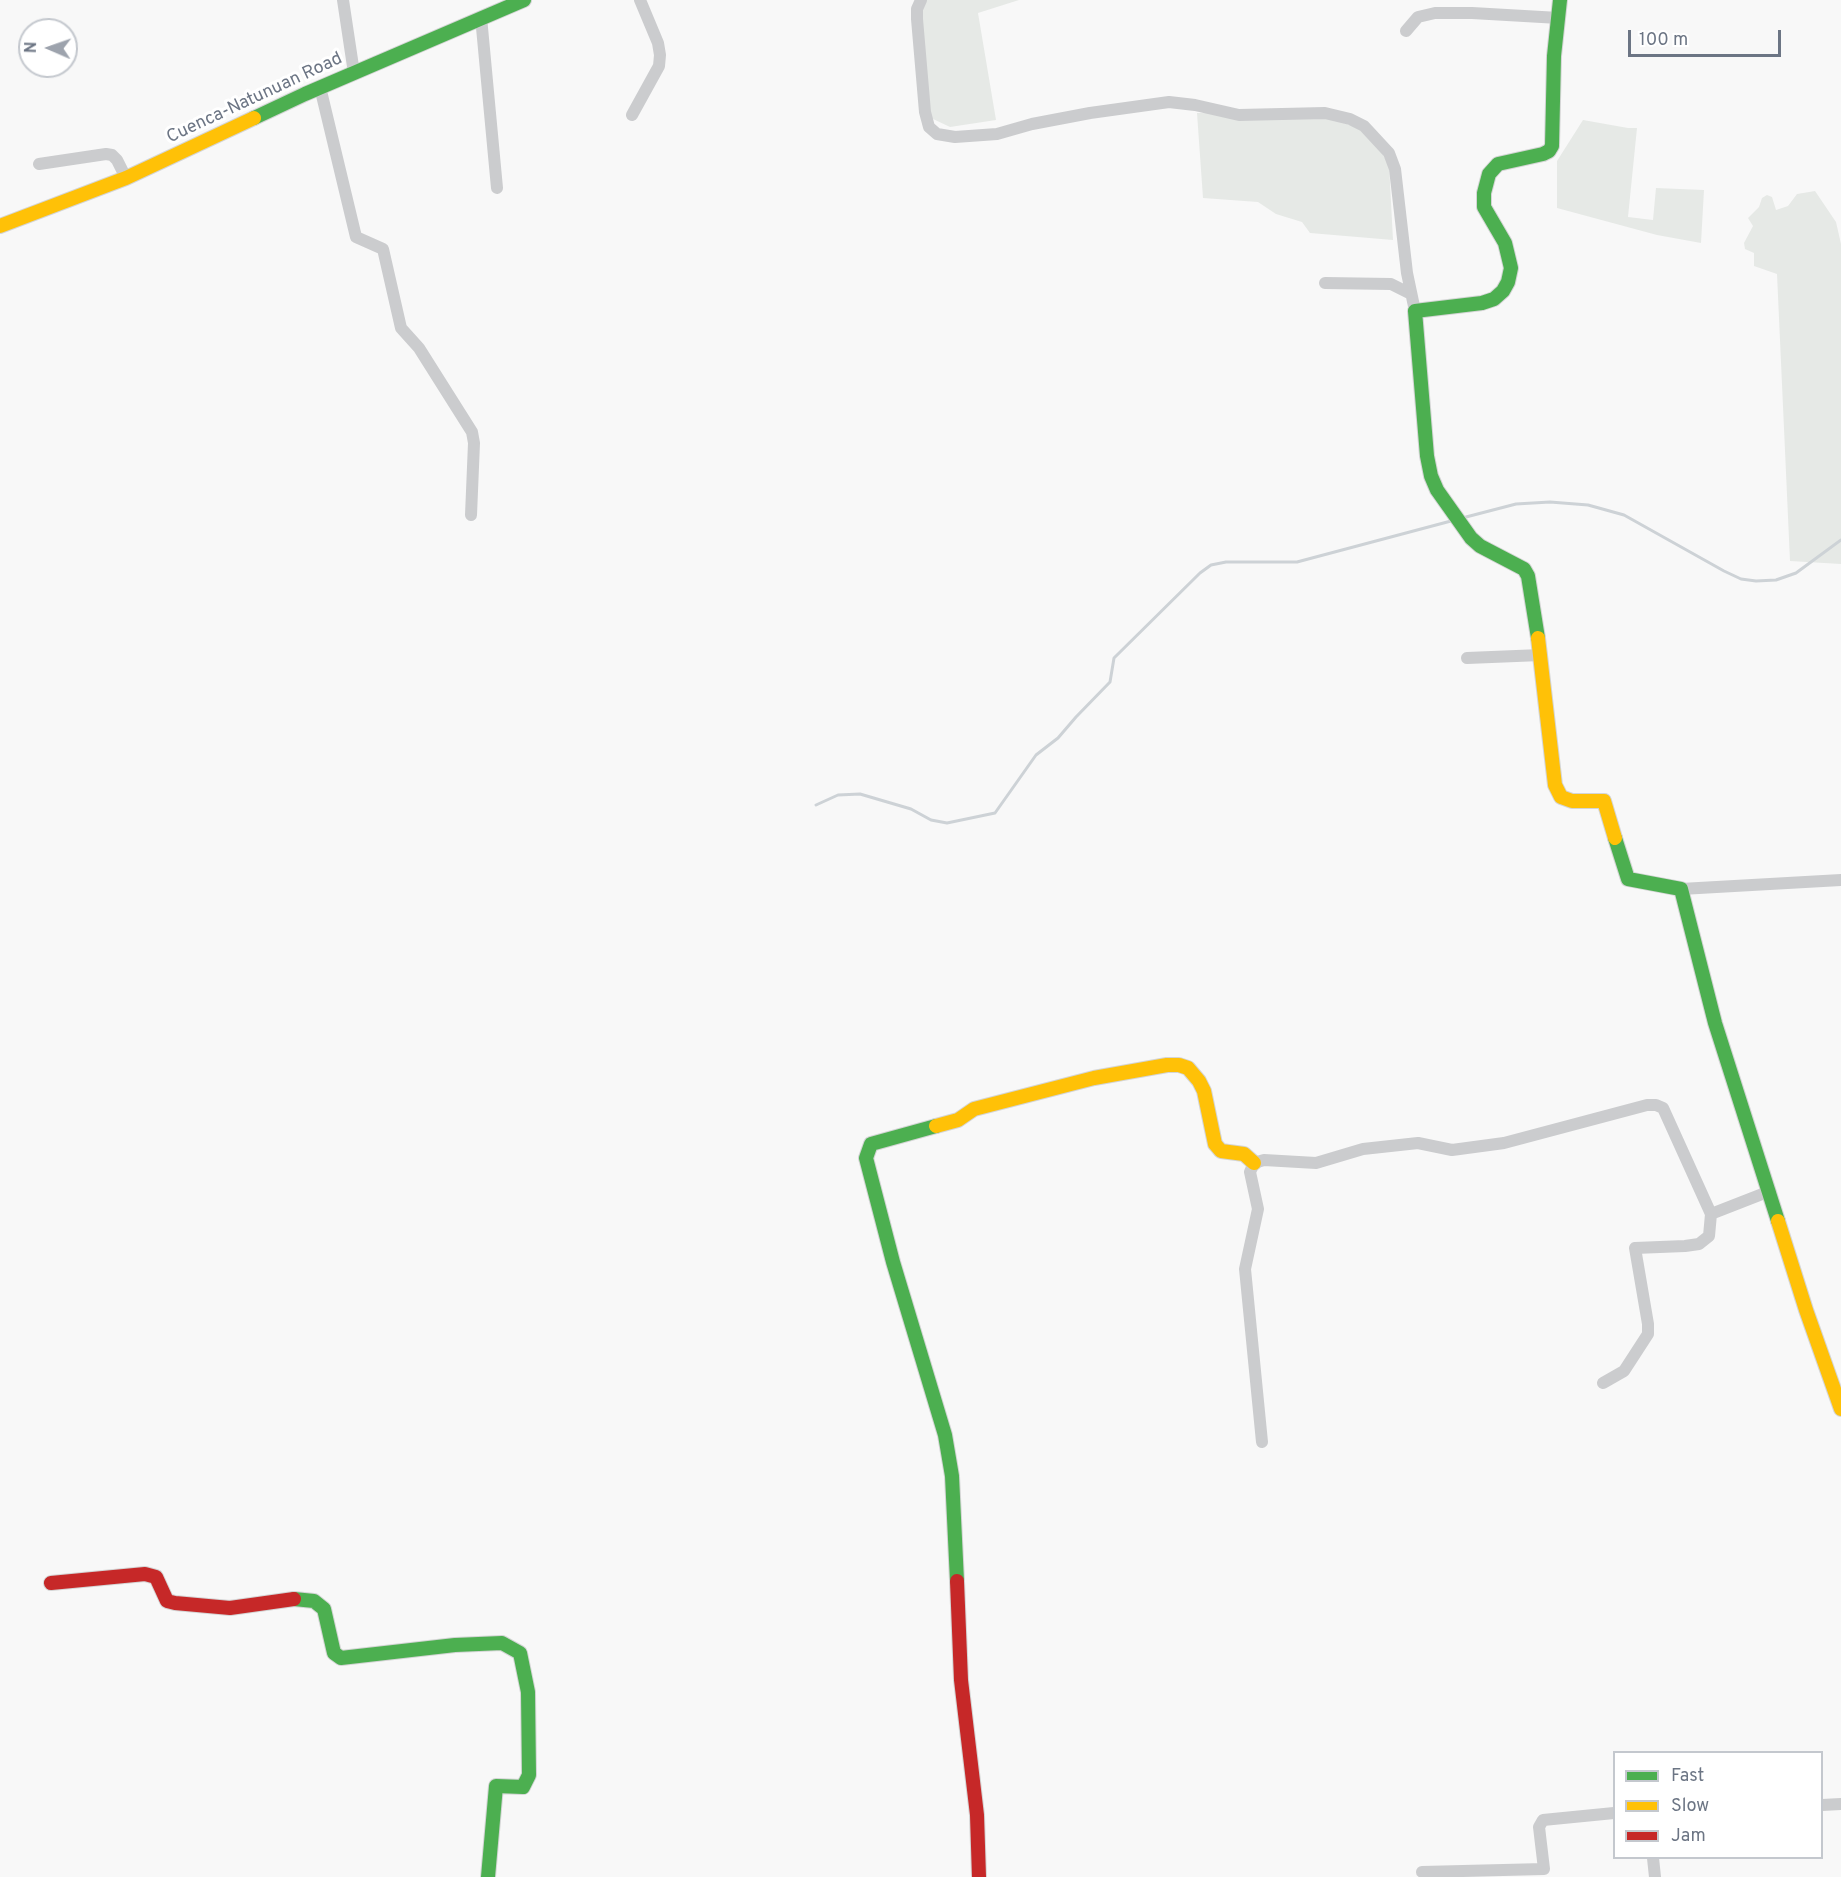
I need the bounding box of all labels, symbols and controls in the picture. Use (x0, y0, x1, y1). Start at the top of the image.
north arrow (18, 18, 78, 78)
scale bar (1631, 18, 1784, 56)
text: 100 m (1639, 29, 1688, 52)
text: N (22, 41, 42, 54)
street label: Cuenca-Natunuan Road (164, 49, 346, 149)
legend (1613, 1751, 1823, 1859)
text: Fast (1671, 1765, 1704, 1788)
text: Slow (1671, 1795, 1709, 1818)
text: Jam (1671, 1825, 1706, 1848)

